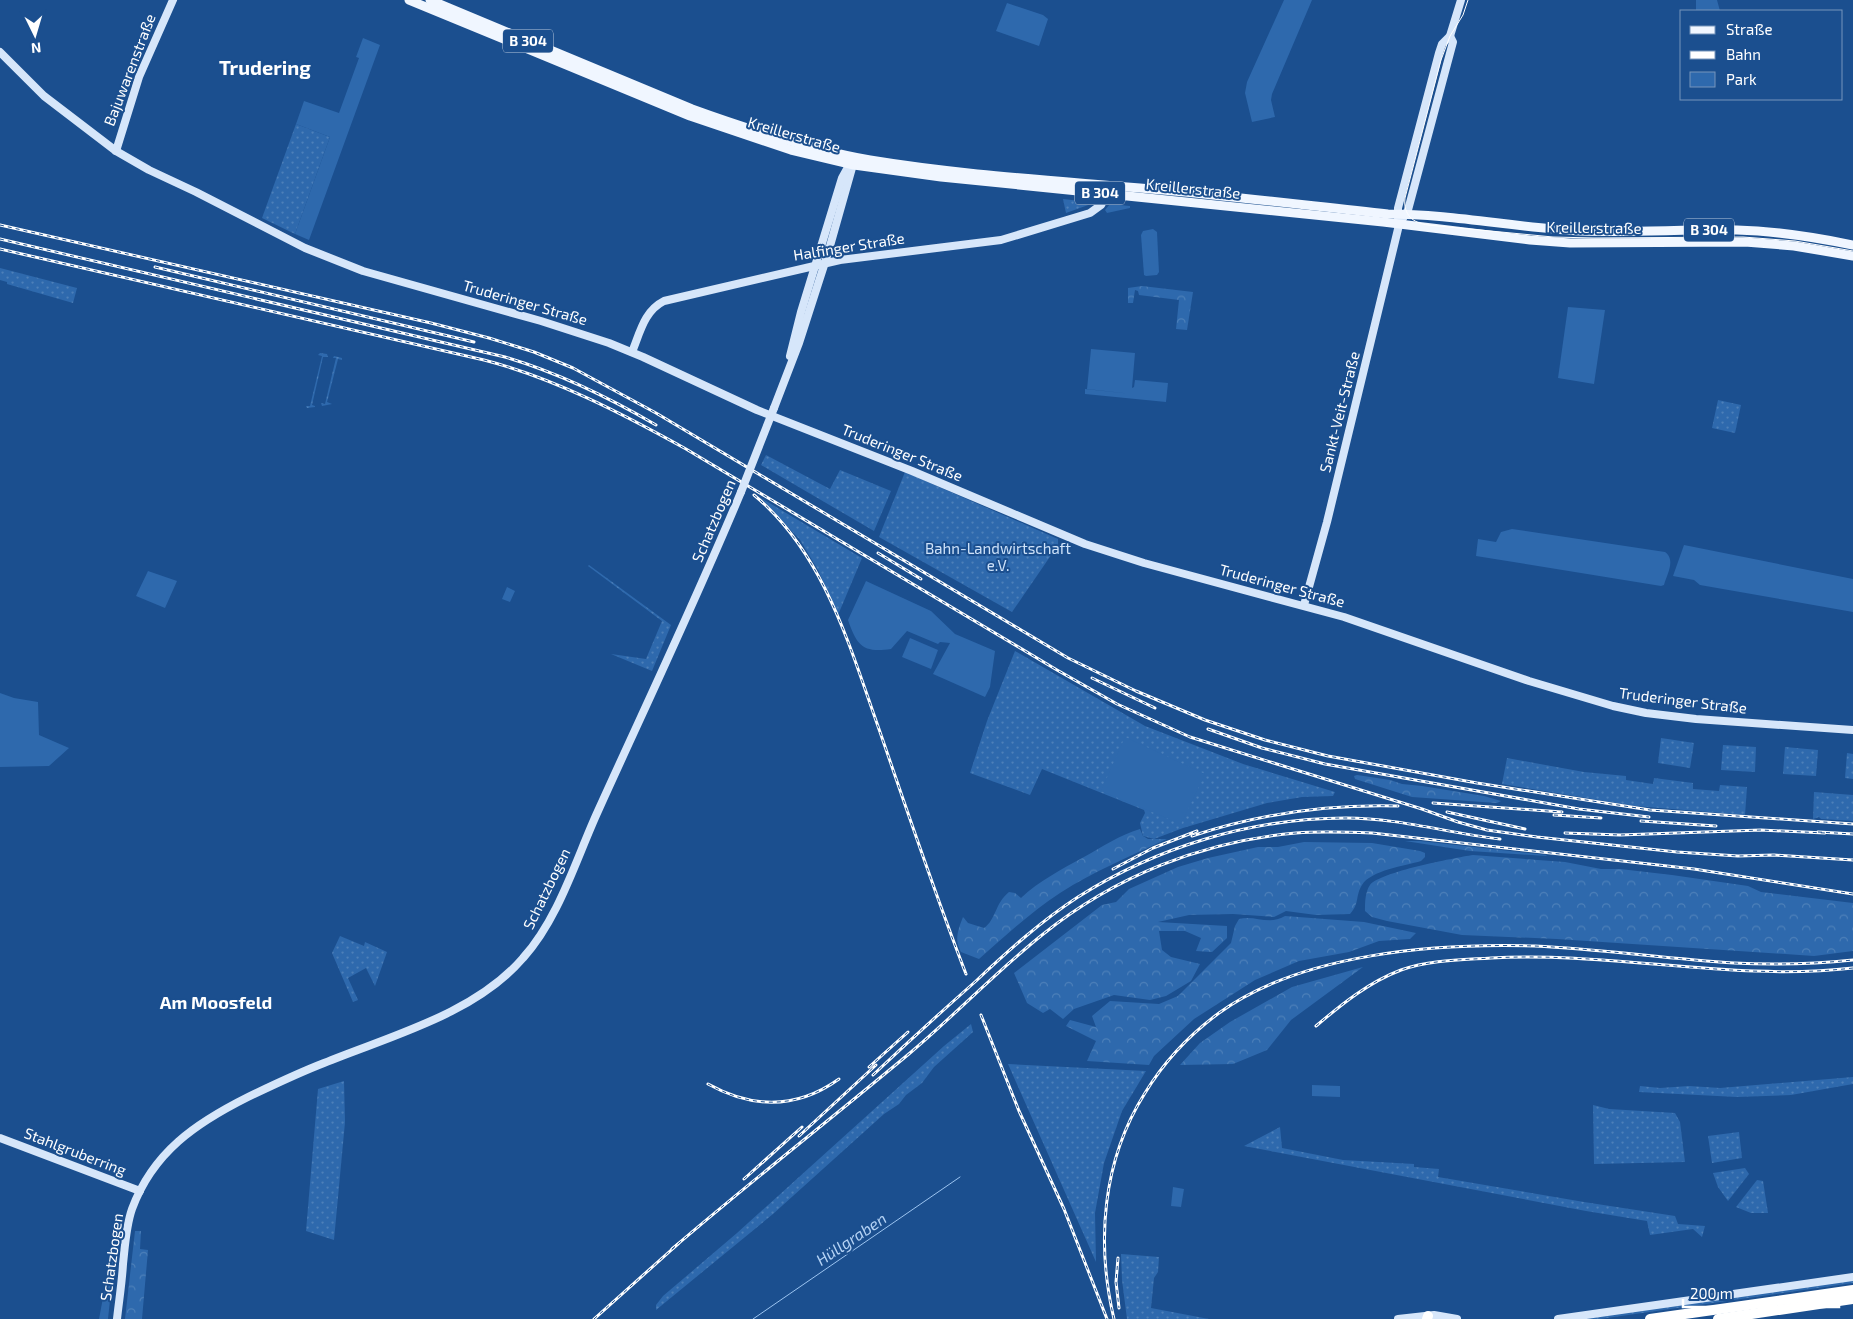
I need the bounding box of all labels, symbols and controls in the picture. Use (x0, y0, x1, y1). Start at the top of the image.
north arrow (10, 10, 60, 60)
legend (1680, 10, 1843, 100)
street label: Bajuwarenstraße (99, 11, 160, 129)
text: Straße (1726, 20, 1772, 38)
road number: B 304 (503, 29, 553, 52)
text: N (30, 40, 42, 57)
text: Bahn (1726, 45, 1761, 63)
district label: Trudering (219, 55, 311, 79)
text: Park (1726, 70, 1757, 88)
street label: Kreillerstraße (746, 112, 843, 156)
street label: Kreillerstraße (1145, 174, 1241, 202)
road number: B 304 (1075, 182, 1125, 204)
street label: Kreillerstraße (1546, 217, 1642, 237)
road number: B 304 (1684, 218, 1734, 242)
street label: Halfinger Straße (792, 228, 906, 264)
street label: Truderinger Straße (461, 276, 590, 328)
street label: Sankt-Veit-Straße (1315, 349, 1363, 474)
street label: Truderinger Straße (839, 420, 965, 485)
street label: Schatzbogen (688, 476, 739, 565)
park label: Bahn-Landwirtschaft e.V. (925, 539, 1071, 574)
street label: Truderinger Straße (1218, 560, 1347, 610)
street label: Truderinger Straße (1618, 683, 1748, 717)
street label: Schatzbogen (519, 845, 574, 932)
district label: Am Moosfeld (160, 991, 272, 1013)
street label: Stahlgruberring (22, 1123, 129, 1179)
water label: Hüllgraben (812, 1208, 889, 1269)
street label: Schatzbogen (96, 1212, 126, 1302)
scale bar (1683, 1276, 1839, 1308)
text: 200 m (1690, 1284, 1733, 1302)

